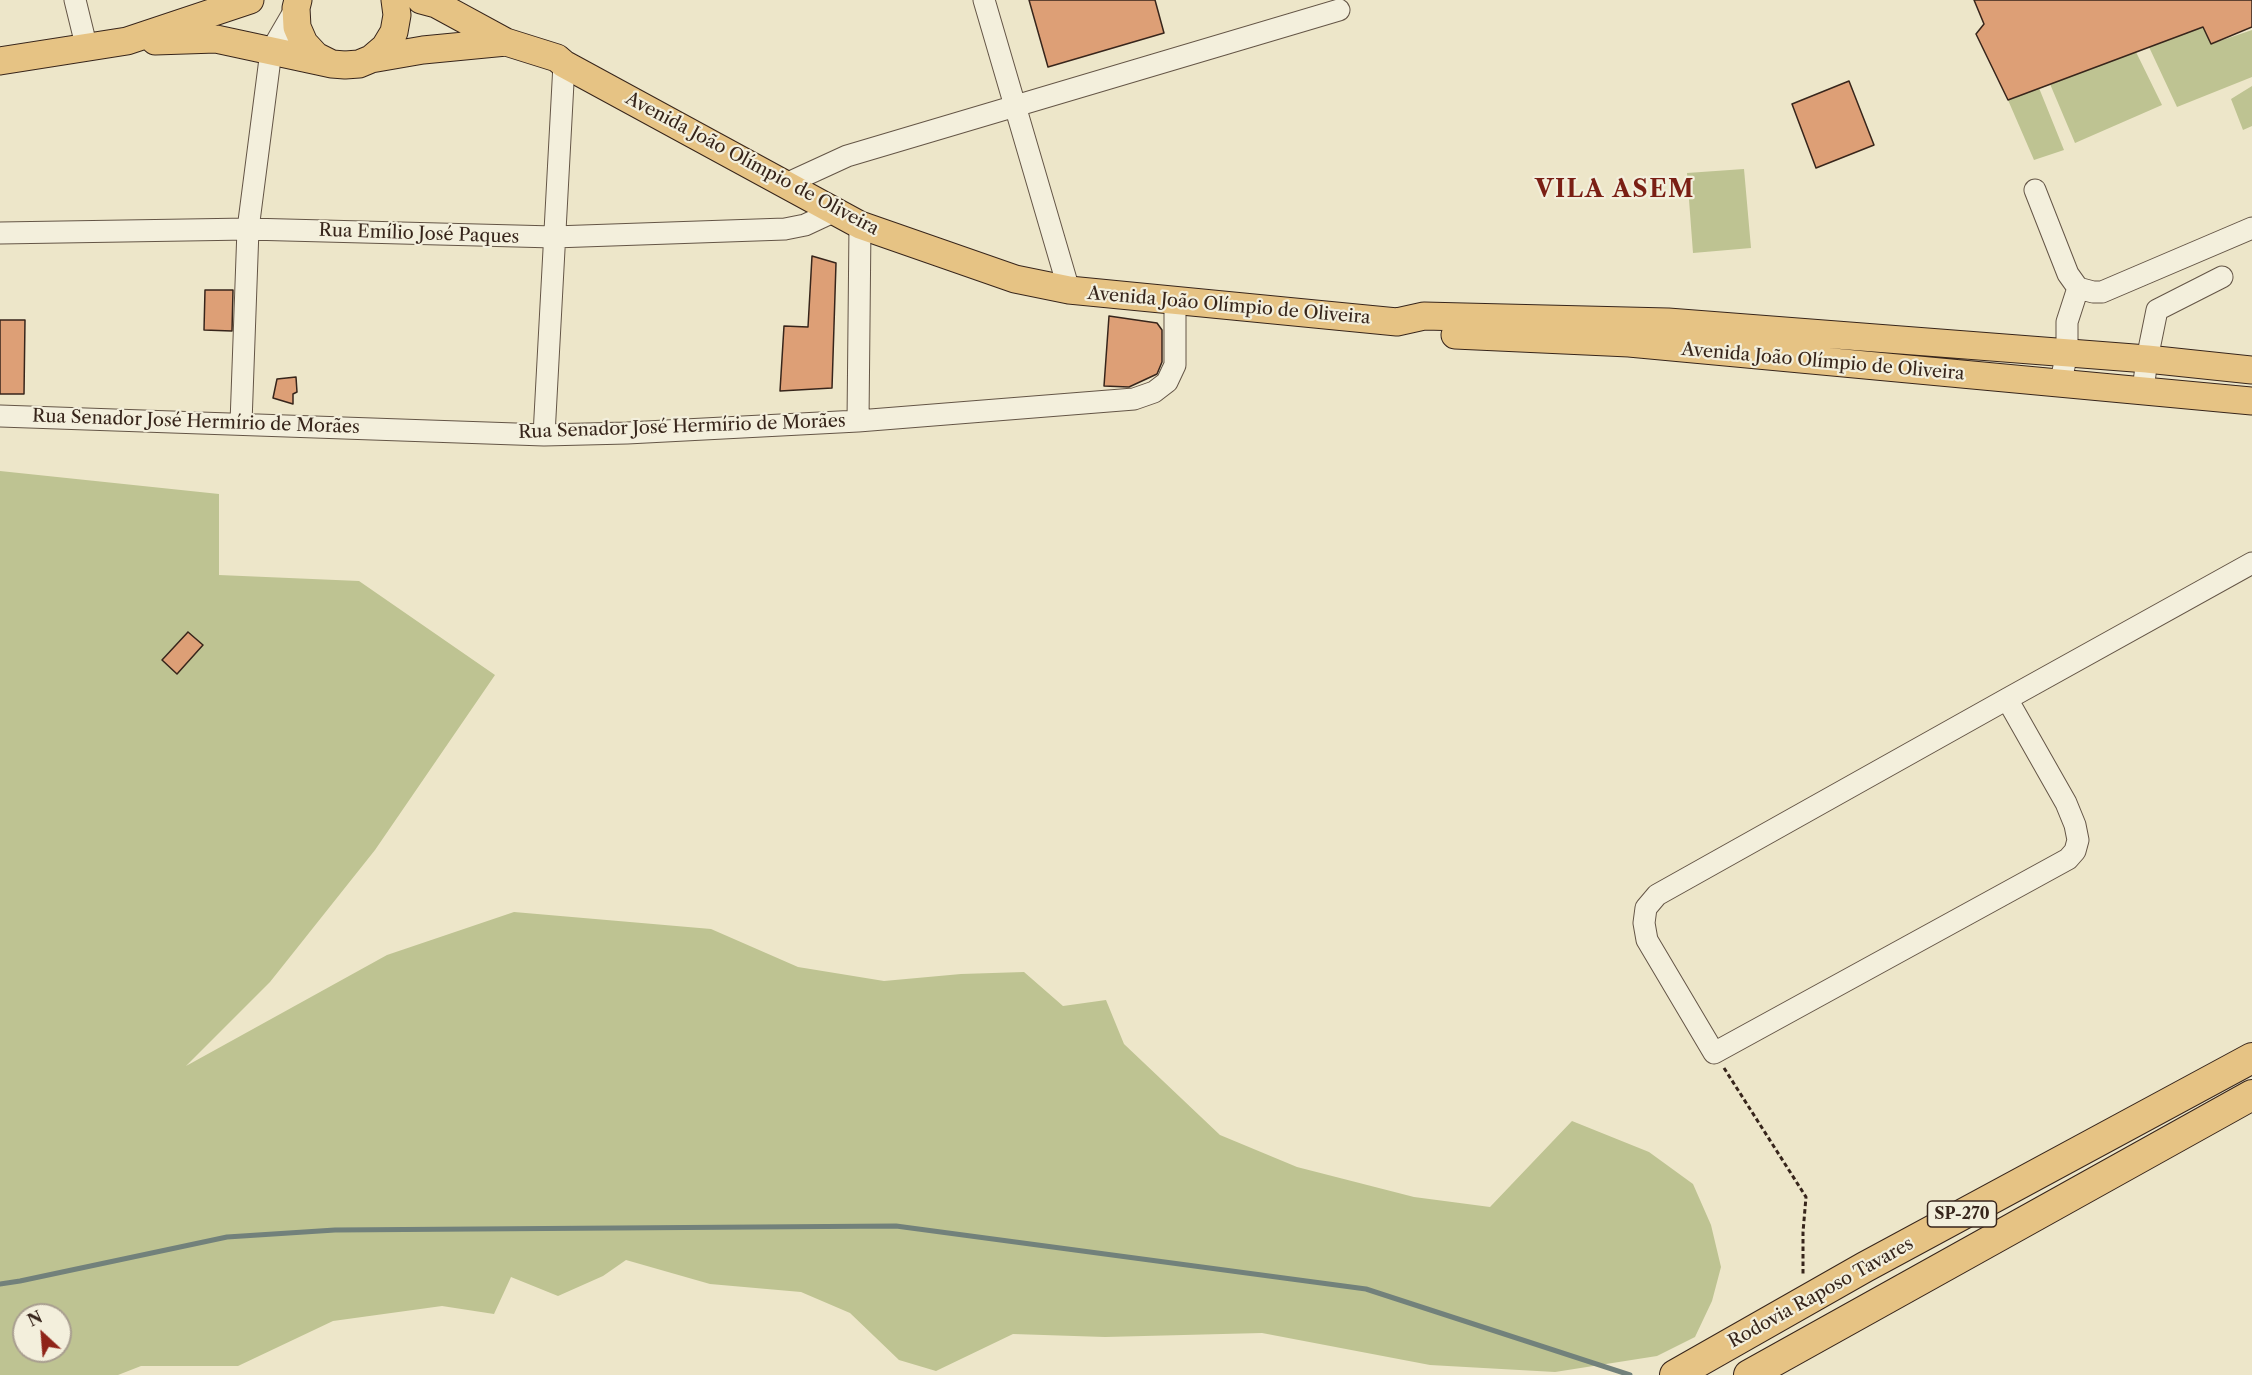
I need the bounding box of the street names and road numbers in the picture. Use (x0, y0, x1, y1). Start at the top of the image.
street label: Avenida João Olímpio de Oliveira (622, 88, 882, 240)
street label: Rua Emílio José Paques (318, 220, 520, 248)
street label: Avenida João Olímpio de Oliveira (1087, 283, 1371, 329)
street label: Avenida João Olímpio de Oliveira (1681, 339, 1965, 385)
street label: Rua Senador José Hermírio de Morães (32, 405, 360, 439)
street label: Rua Senador José Hermírio de Morães (518, 410, 846, 444)
road number: SP-270 (1928, 1201, 1996, 1227)
street label: Rodovia Raposo Tavares (1725, 1233, 1917, 1353)

